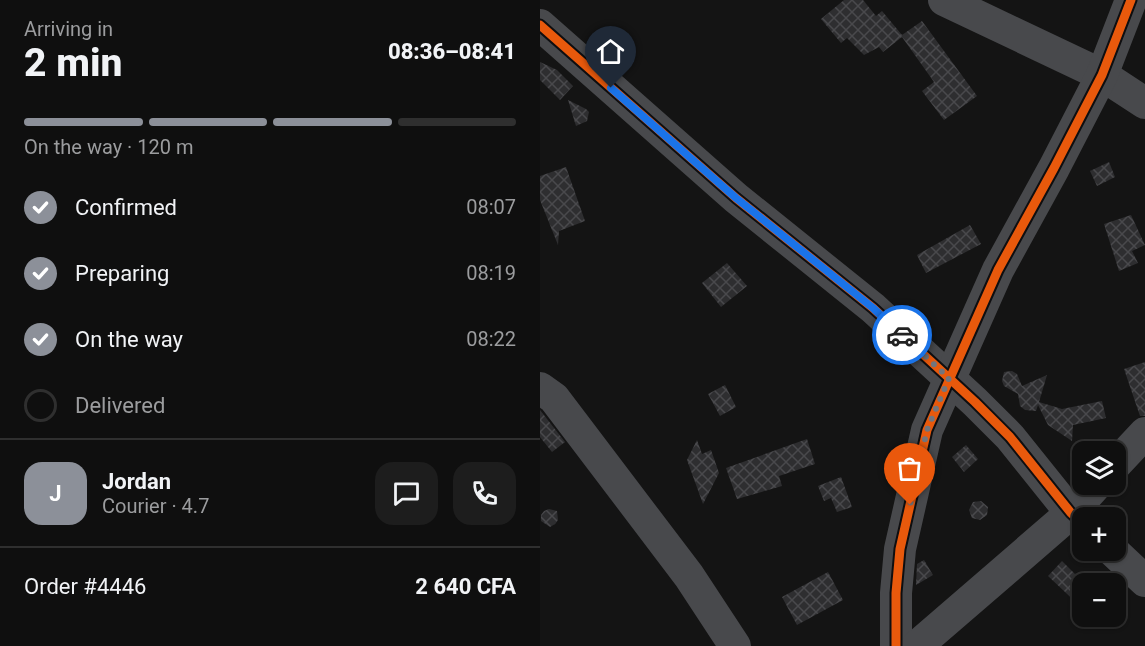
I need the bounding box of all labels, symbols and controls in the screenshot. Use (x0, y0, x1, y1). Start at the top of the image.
text: Arriving in (24, 17, 113, 41)
pin (585, 26, 636, 88)
icon: home (594, 35, 627, 68)
text: 08:36–08:41 (388, 39, 516, 64)
text: 2 min (24, 40, 122, 86)
text: On the way · 120 m (24, 135, 193, 159)
icon: check (24, 191, 57, 224)
text: Confirmed (75, 195, 177, 220)
text: 08:07 (466, 195, 516, 219)
icon: check (24, 257, 57, 290)
text: Preparing (75, 261, 169, 286)
text: 08:19 (466, 261, 516, 285)
courier (872, 305, 932, 365)
icon: car (886, 319, 919, 352)
icon: check (24, 323, 57, 356)
text: On the way (75, 327, 183, 352)
text: 08:22 (466, 327, 516, 351)
text: Delivered (75, 393, 165, 418)
map controls (1072, 441, 1126, 627)
button: layers (1072, 441, 1126, 495)
pin (884, 443, 935, 505)
icon: bag (893, 452, 926, 485)
button: chat (375, 462, 438, 525)
button: phone (453, 462, 516, 525)
text: Jordan (102, 469, 171, 494)
text: J (49, 481, 62, 506)
text: Courier · 4.7 (102, 494, 209, 518)
button: + (1072, 507, 1126, 561)
button: − (1072, 573, 1126, 627)
text: Order #4446 (24, 574, 146, 599)
text: 2 640 CFA (415, 574, 516, 599)

